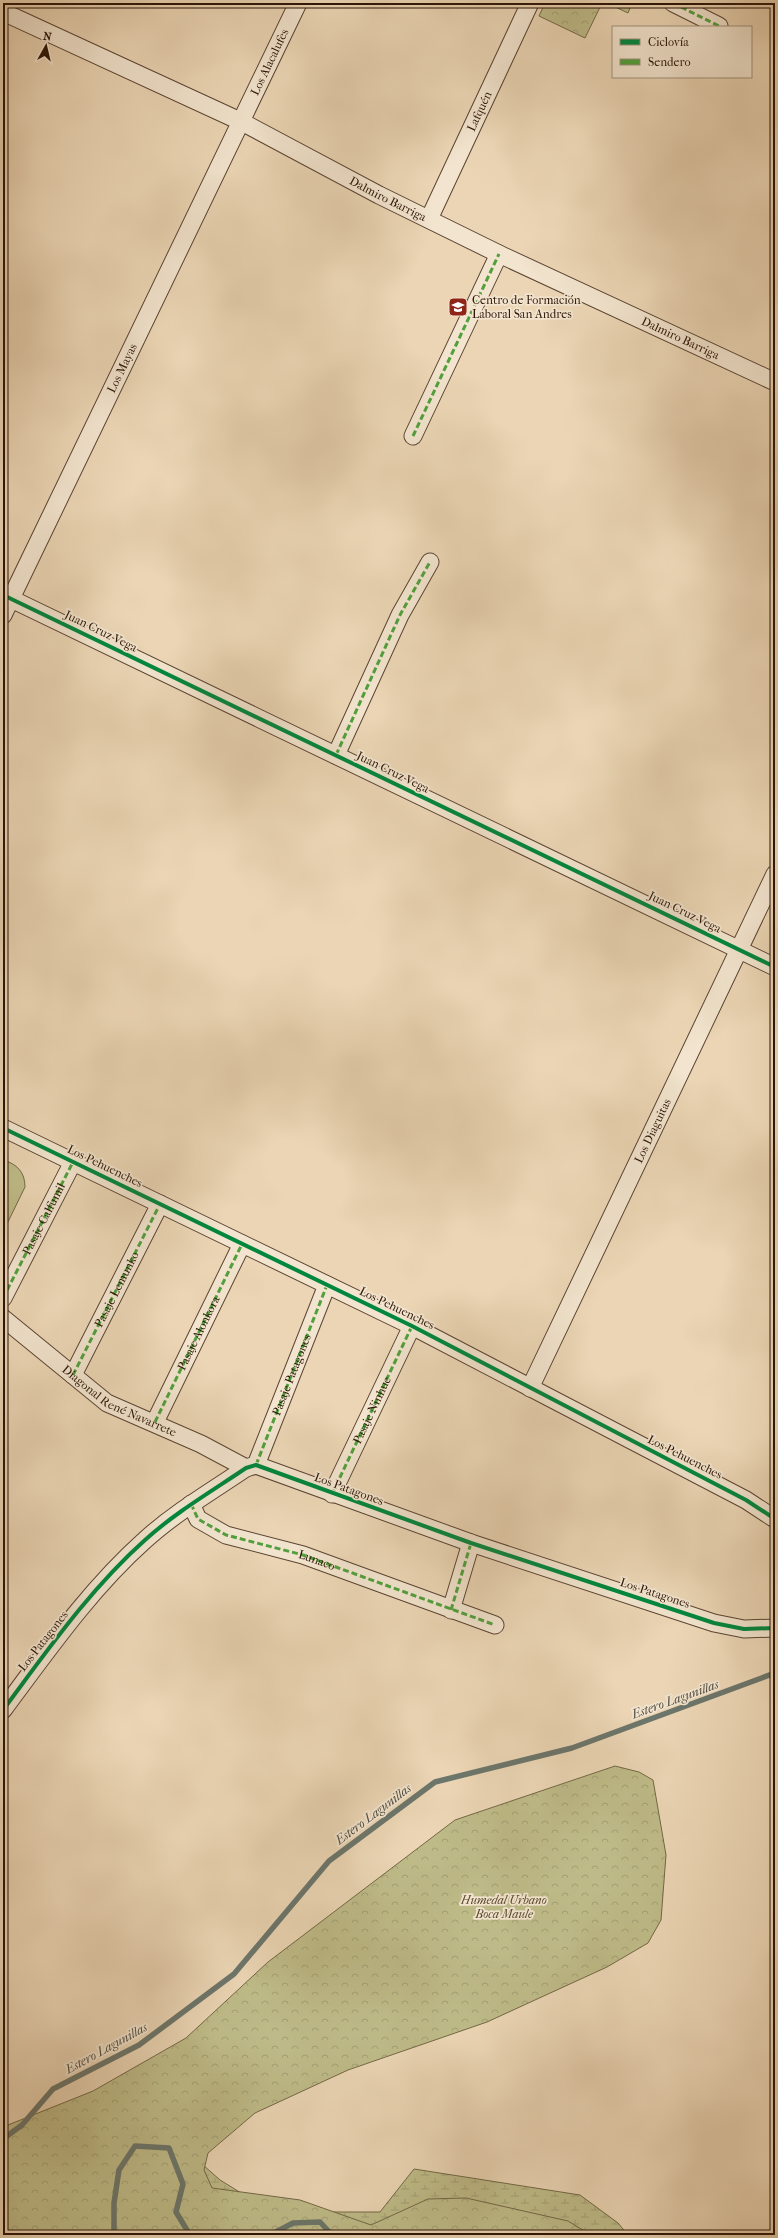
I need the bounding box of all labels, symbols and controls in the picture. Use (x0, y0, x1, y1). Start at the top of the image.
north arrow (26, 26, 66, 66)
street label: Los Alacalufes (248, 26, 292, 97)
legend (612, 26, 752, 78)
text: N (42, 30, 53, 44)
text: Ciclovía (648, 35, 689, 49)
text: Sendero (648, 55, 691, 69)
street label: Lafquén (464, 89, 495, 133)
street label: Dalmiro Barriga (347, 174, 429, 224)
place label: Centro de Formación Laboral San Andres (472, 293, 581, 321)
school or university icon: Centro de Formación Laboral San Andres (447, 296, 469, 318)
street label: Dalmiro Barriga (639, 314, 722, 362)
street label: Los Mayas (104, 341, 140, 395)
street label: Juan Cruz Vega (61, 607, 140, 655)
street label: Juan Cruz Vega (353, 748, 432, 796)
street label: Juan Cruz Vega (645, 888, 724, 936)
street label: Los Diaguitas (631, 1096, 674, 1165)
street label: Los Pehuenches (65, 1142, 145, 1190)
street label: Pasaje Calfumil (19, 1180, 68, 1257)
street label: Pasaje Lemunko (91, 1249, 142, 1330)
street label: Los Pehuenches (357, 1284, 437, 1332)
street label: Pasaje Alonkora (174, 1293, 223, 1372)
street label: Pasaje Patagones (269, 1331, 314, 1418)
street label: Diagonal René Navarrete (59, 1362, 179, 1440)
street label: Pasaje Ninhue (350, 1374, 394, 1446)
street label: Los Pehuenches (645, 1432, 725, 1482)
street label: Los Patagones (313, 1470, 386, 1508)
street label: Lunaco (297, 1547, 337, 1573)
street label: Los Patagones (618, 1575, 692, 1611)
street label: Los Patagones (15, 1608, 71, 1674)
water label: Estero Lagunillas (629, 1676, 721, 1722)
water label: Estero Lagunillas (331, 1780, 415, 1848)
park label: Humedal Urbano Boca Maule (460, 1893, 547, 1921)
water label: Estero Lagunillas (62, 2019, 150, 2077)

